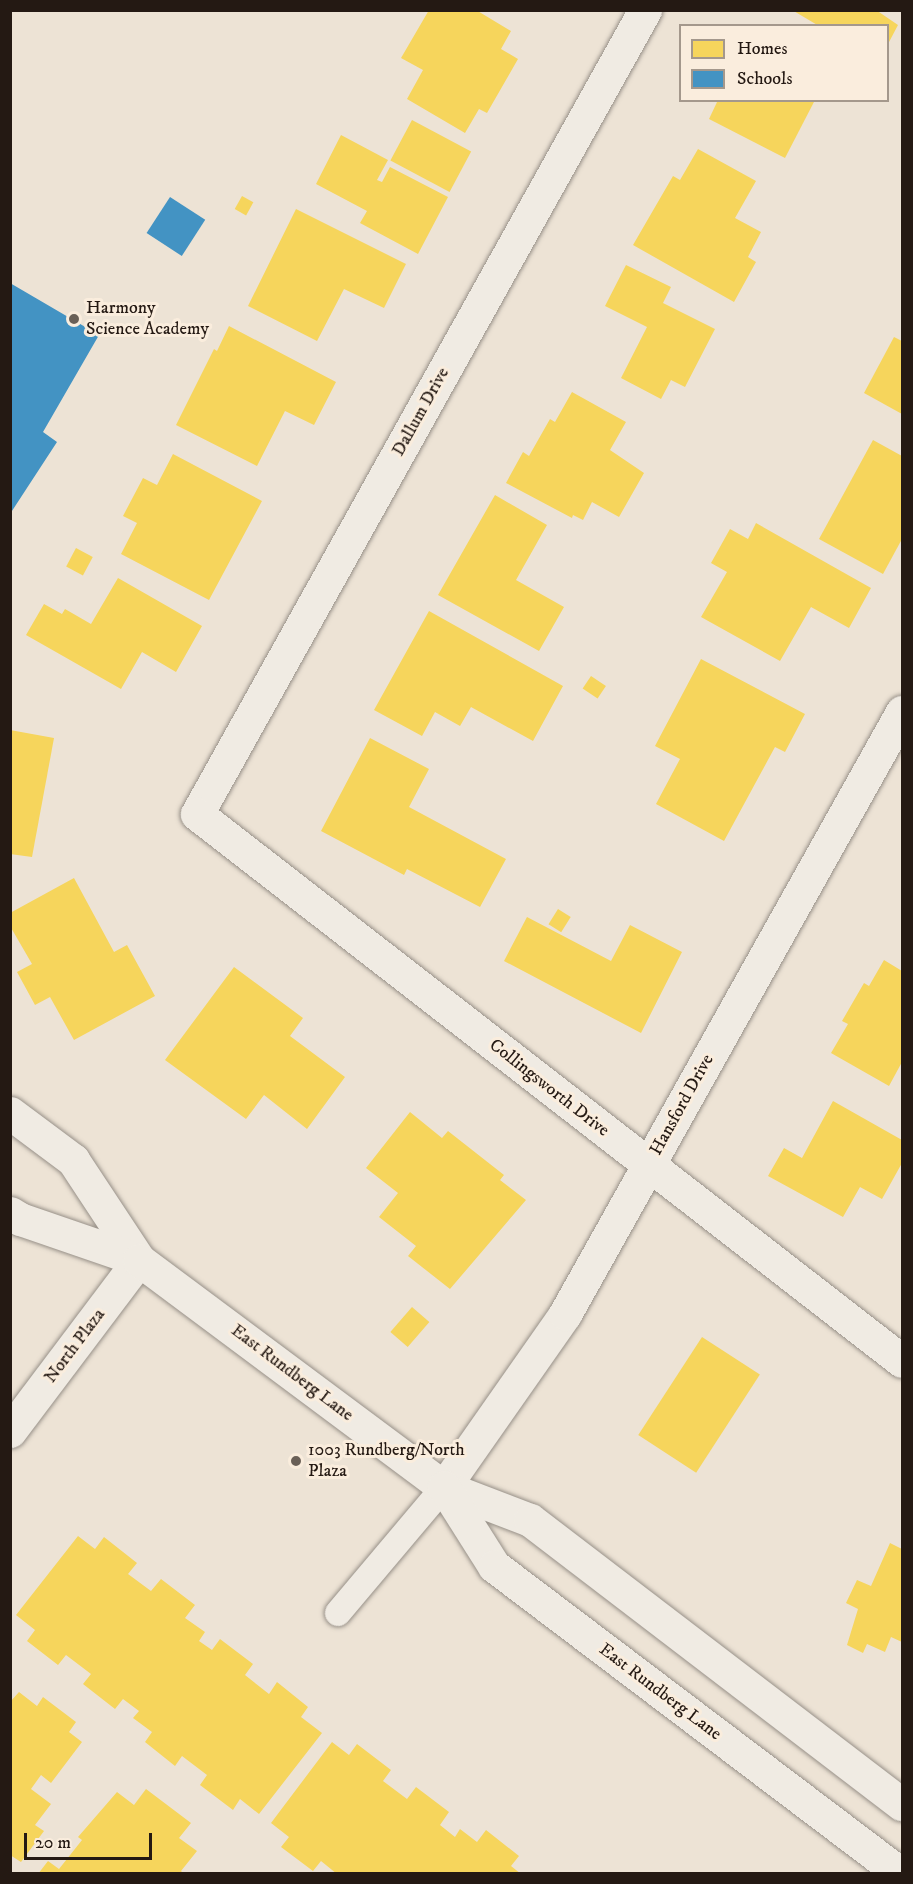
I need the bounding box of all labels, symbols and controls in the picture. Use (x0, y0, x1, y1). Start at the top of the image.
legend (679, 24, 889, 102)
text: Homes (737, 38, 788, 60)
text: Schools (737, 68, 792, 90)
place label: Harmony Science Academy (86, 298, 209, 340)
marker: Harmony Science Academy (67, 312, 81, 326)
street label: Dallum Drive (388, 364, 454, 460)
street label: Collingsworth Drive (485, 1034, 613, 1142)
street label: Hansford Drive (645, 1051, 719, 1159)
street label: North Plaza (40, 1304, 110, 1388)
street label: East Rundberg Lane (227, 1320, 357, 1426)
place label: 1003 Rundberg/North Plaza (308, 1440, 465, 1482)
marker: 1003 Rundberg/North Plaza (289, 1454, 303, 1468)
street label: East Rundberg Lane (595, 1639, 725, 1745)
scale bar (27, 1821, 154, 1859)
text: 20 m (35, 1832, 71, 1854)

